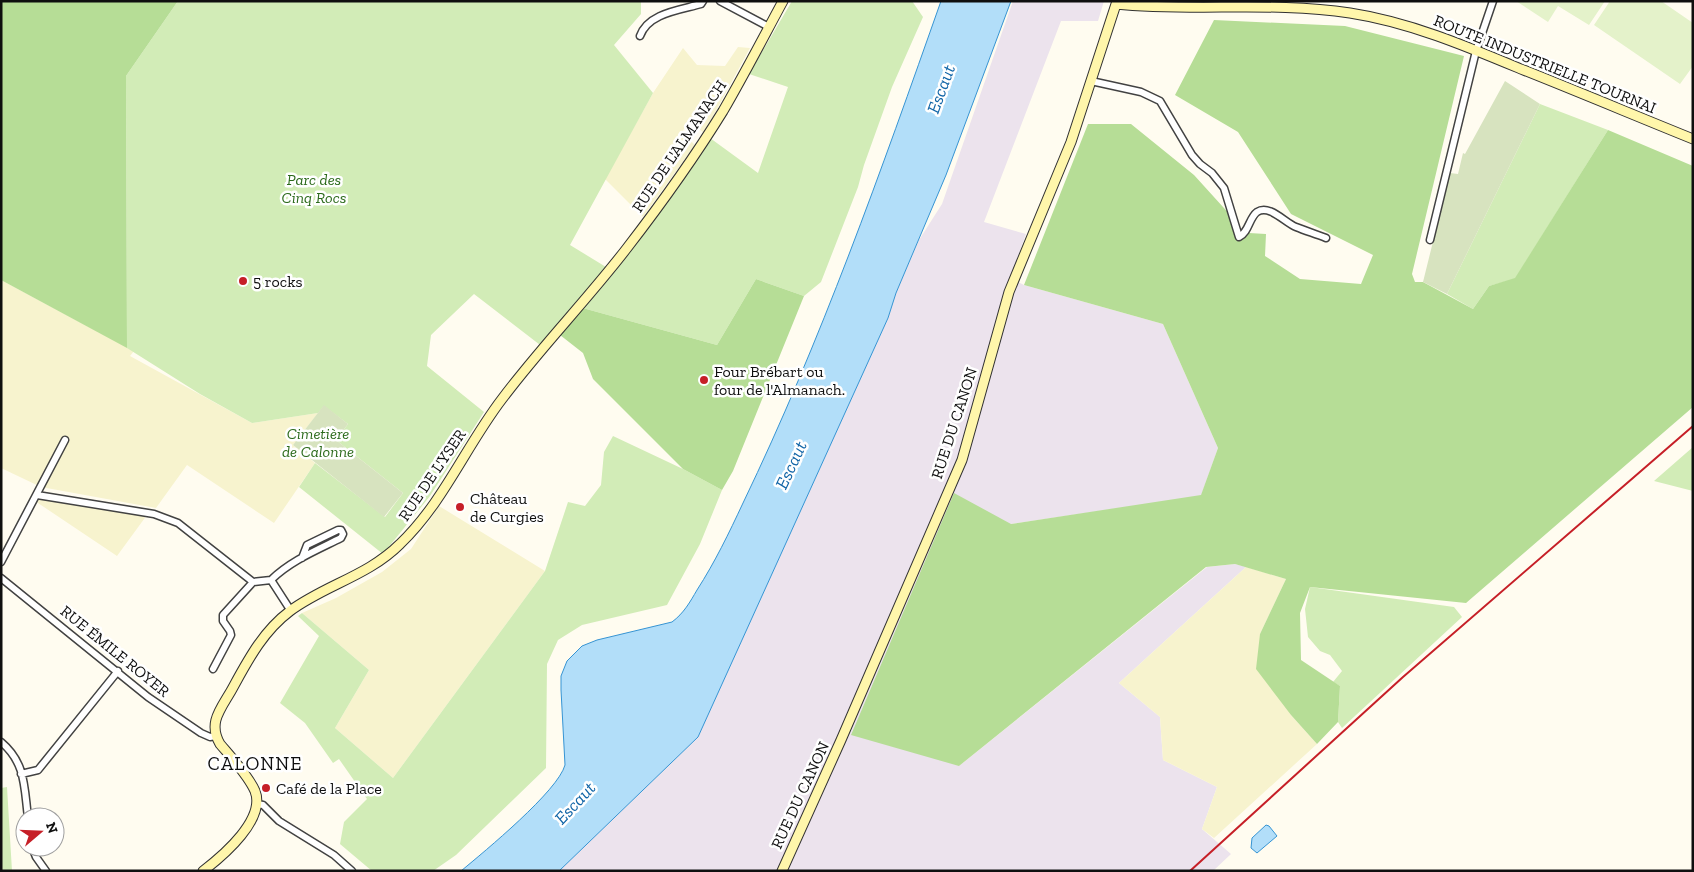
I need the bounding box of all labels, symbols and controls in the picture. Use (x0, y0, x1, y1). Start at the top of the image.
street label: ROUTE INDUSTRIELLE TOURNAI (1431, 11, 1659, 117)
water label: Escaut (922, 62, 960, 116)
street label: RUE DE L'ALMANACH (628, 76, 730, 216)
park label: Parc des Cinq Rocs (282, 170, 346, 207)
place label: 5 rocks (253, 272, 302, 291)
marker: 5 rocks (237, 275, 249, 287)
place label: Four Brébart ou four de l'Almanach. (714, 362, 845, 399)
street label: RUE DU CANON (927, 365, 981, 481)
marker: Four Brébart ou four de l'Almanach. (698, 374, 710, 386)
park label: Cimetière de Calonne (282, 424, 354, 461)
street label: RUE DE L'YSER (394, 426, 470, 524)
water label: Escaut (770, 438, 812, 492)
place label: Château de Curgies (470, 489, 544, 526)
marker: Château de Curgies (454, 501, 466, 513)
street label: RUE ÉMILE ROYER (57, 601, 173, 701)
street label: RUE DU CANON (767, 738, 833, 852)
district label: CALONNE (208, 752, 302, 775)
water label: Escaut (550, 777, 600, 829)
place label: Café de la Place (276, 779, 382, 798)
marker: Café de la Place (260, 782, 272, 794)
north arrow (15, 807, 65, 857)
text: N (42, 820, 62, 836)

